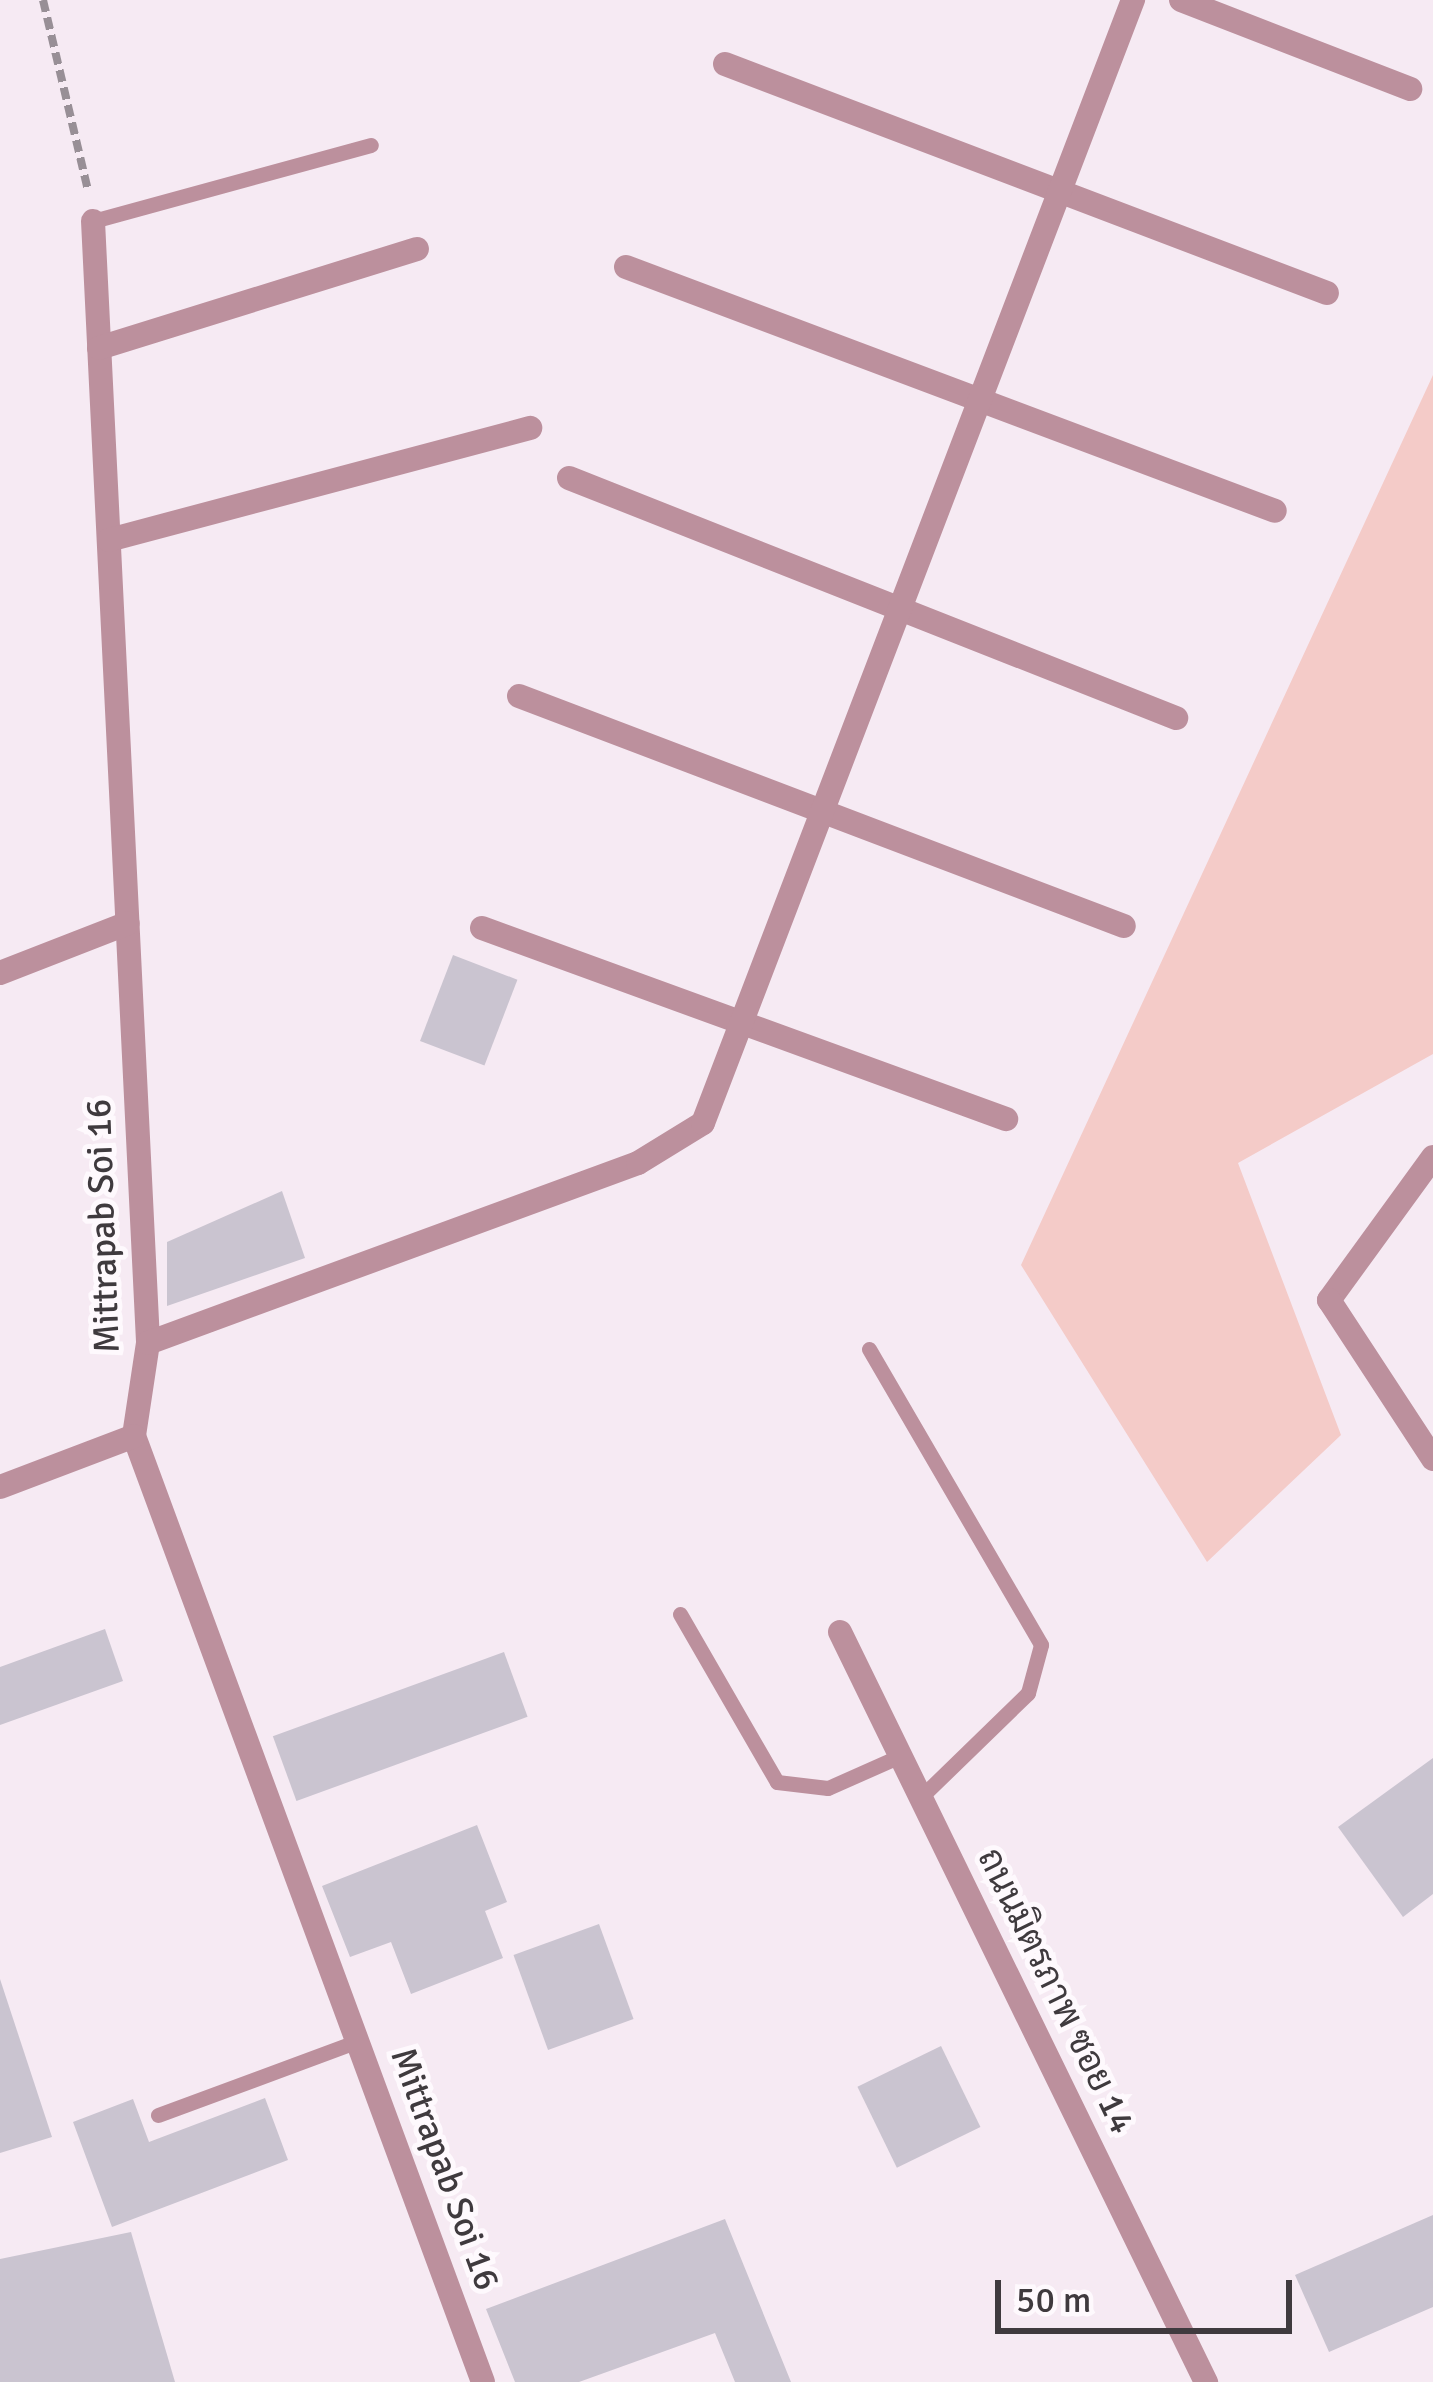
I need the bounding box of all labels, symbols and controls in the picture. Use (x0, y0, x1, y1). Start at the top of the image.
street label: Mittrapab Soi 16 (77, 1098, 129, 1354)
street label: ถนนมิตรภาพ ซอย 14 (968, 1841, 1144, 2141)
street label: Mittrapab Soi 16 (381, 2042, 509, 2296)
scale bar (1001, 2256, 1298, 2330)
text: 50 m (1016, 2278, 1092, 2323)

